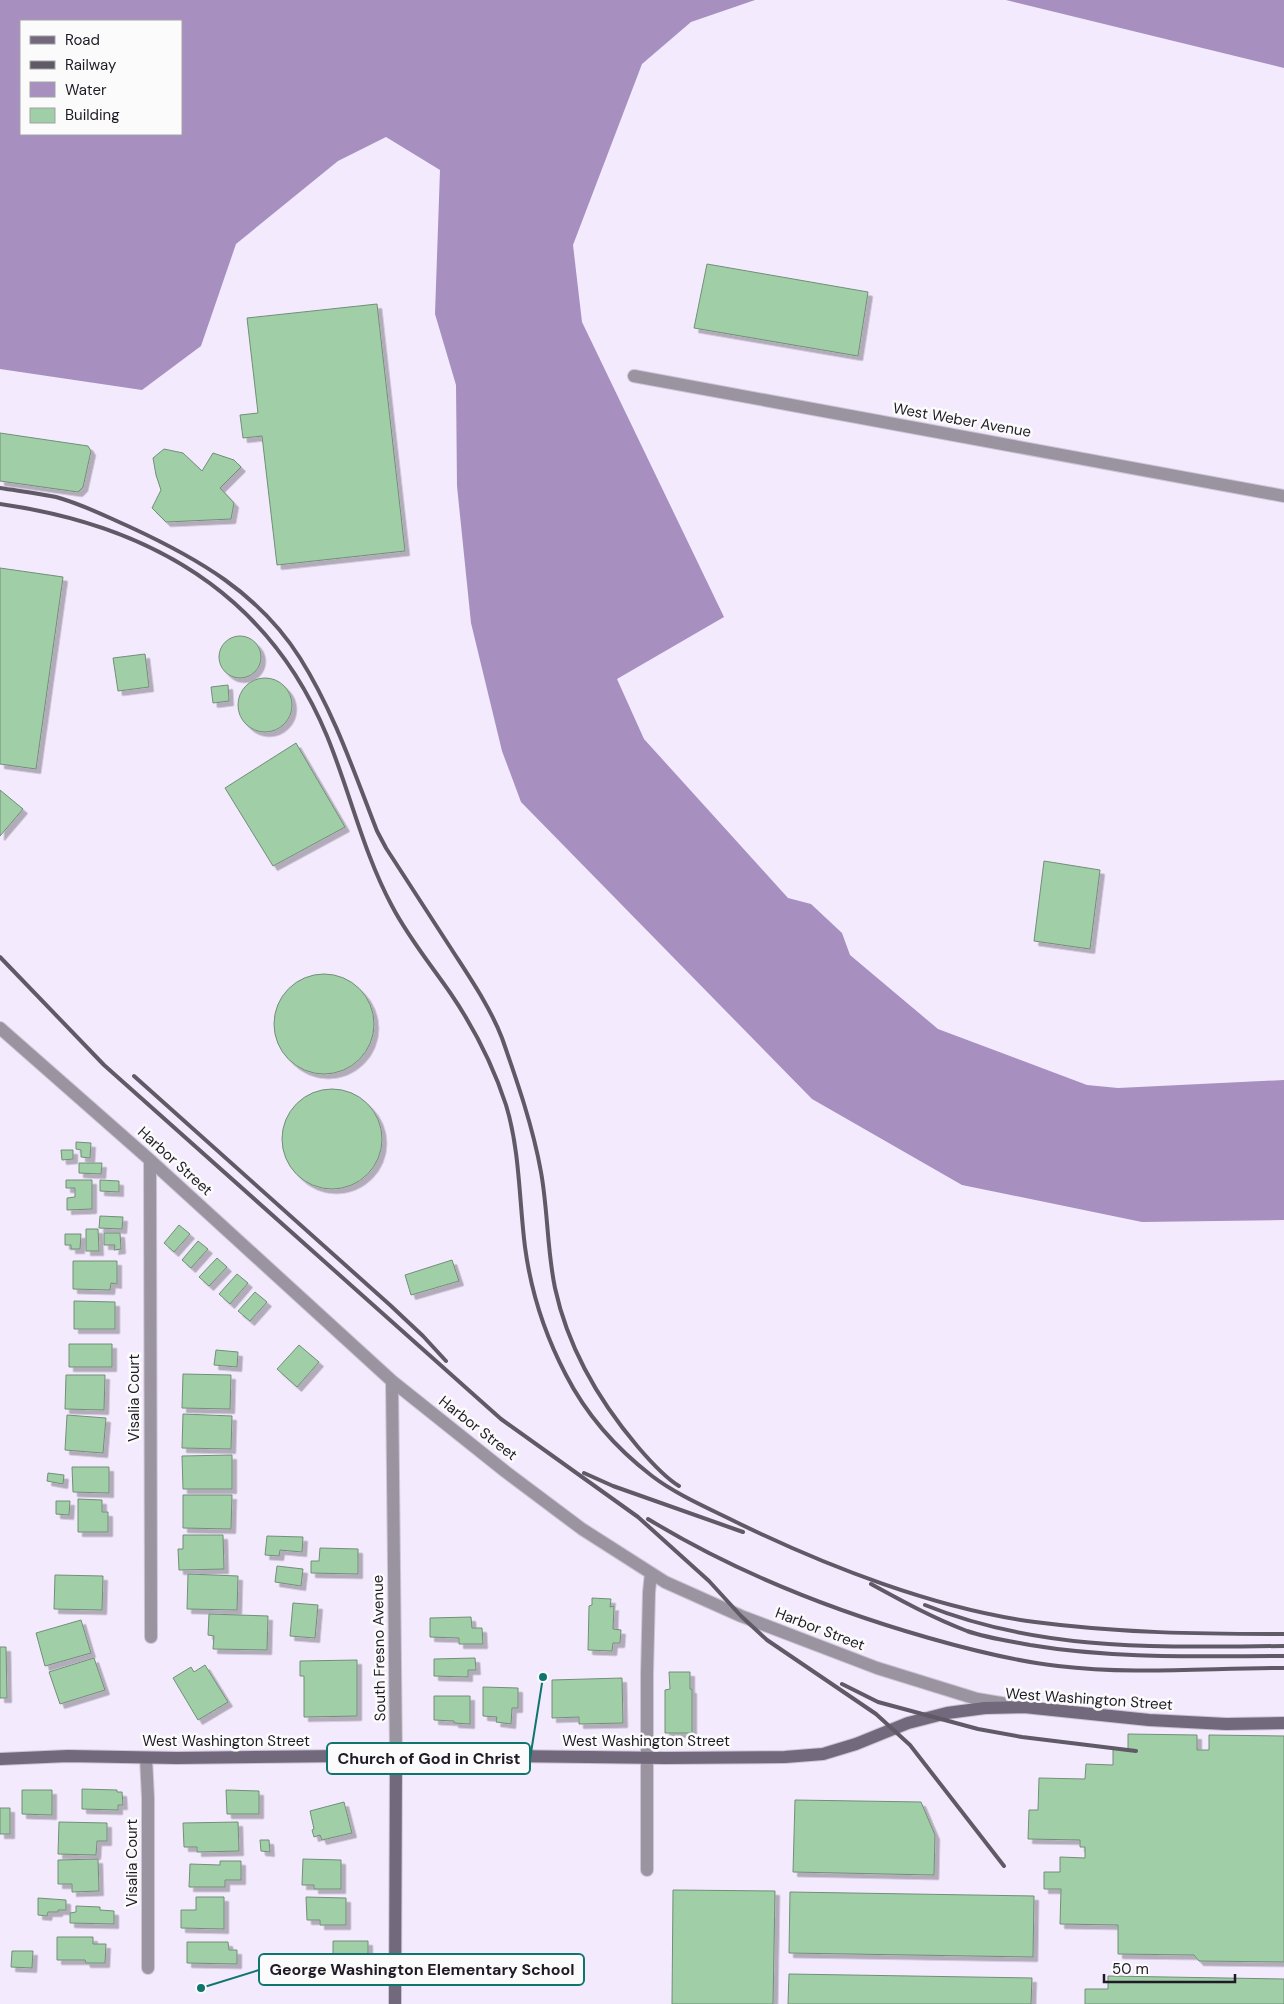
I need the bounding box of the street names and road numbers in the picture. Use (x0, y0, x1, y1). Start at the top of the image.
street label: West Weber Avenue (891, 398, 1033, 442)
street label: Harbor Street (133, 1122, 217, 1200)
street label: Visalia Court (124, 1354, 144, 1442)
street label: Harbor Street (435, 1391, 521, 1465)
street label: South Fresno Avenue (368, 1575, 390, 1721)
street label: Harbor Street (772, 1603, 868, 1655)
street label: West Washington Street (1005, 1683, 1173, 1715)
street label: West Washington Street (142, 1731, 310, 1751)
street label: West Washington Street (562, 1731, 730, 1751)
street label: Visalia Court (122, 1819, 142, 1907)

